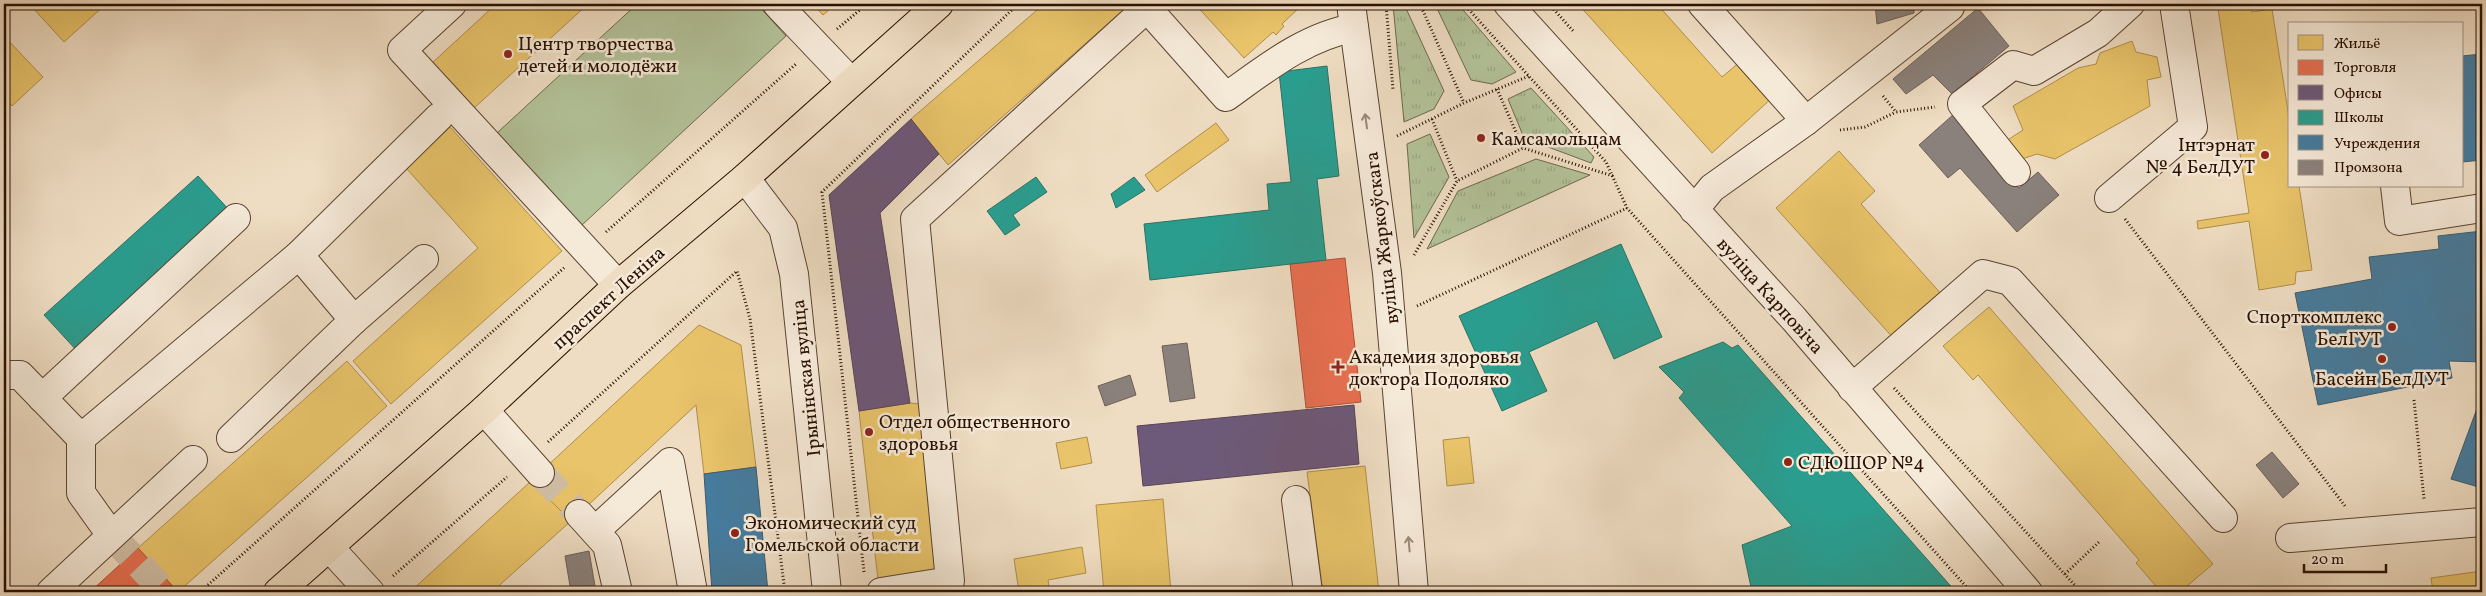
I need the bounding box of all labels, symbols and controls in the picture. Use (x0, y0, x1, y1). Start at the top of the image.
legend (2288, 22, 2464, 188)
place label: Центр творчества детей и молодёжи (518, 32, 677, 80)
text: Жильё (2334, 34, 2380, 55)
marker: Центр творчества детей и молодёжи (502, 48, 514, 60)
text: Торговля (2334, 58, 2396, 79)
text: Офисы (2334, 84, 2382, 105)
text: Школы (2334, 108, 2384, 129)
one-way arrow (1361, 113, 1371, 129)
place label: Камсамольцам (1491, 127, 1621, 153)
marker: Камсамольцам (1475, 132, 1487, 144)
place label: Інтэрнат № 4 БелДУТ (2146, 133, 2255, 181)
text: Учреждения (2334, 134, 2420, 155)
marker: Інтэрнат № 4 БелДУТ (2259, 149, 2271, 161)
street label: вуліца Жаркоўскага (1359, 150, 1406, 326)
text: Промзона (2334, 158, 2403, 179)
street label: вуліца Карповіча (1710, 232, 1829, 360)
street label: праспект Леніна (547, 241, 671, 356)
street label: Ірынінская вуліца (786, 298, 828, 458)
place label: Спорткомплекс БелГУТ (2247, 305, 2382, 353)
marker: Спорткомплекс БелГУТ (2386, 321, 2398, 333)
place label: Академия здоровья доктора Подоляко (1349, 345, 1519, 393)
marker: Басейн БелДУТ (2376, 353, 2388, 365)
marker: Академия здоровья доктора Подоляко (1331, 360, 1345, 374)
place label: Басейн БелДУТ (2315, 367, 2449, 393)
place label: Отдел общественного здоровья (879, 410, 1070, 458)
marker: Отдел общественного здоровья (863, 426, 875, 438)
place label: СДЮШОР №4 (1798, 451, 1925, 477)
marker: СДЮШОР №4 (1782, 456, 1794, 468)
place label: Экономический суд Гомельской области (745, 511, 919, 559)
marker: Экономический суд Гомельской области (729, 527, 741, 539)
one-way arrow (1405, 536, 1414, 552)
scale bar (2304, 541, 2386, 573)
text: 20 m (2311, 550, 2344, 571)

